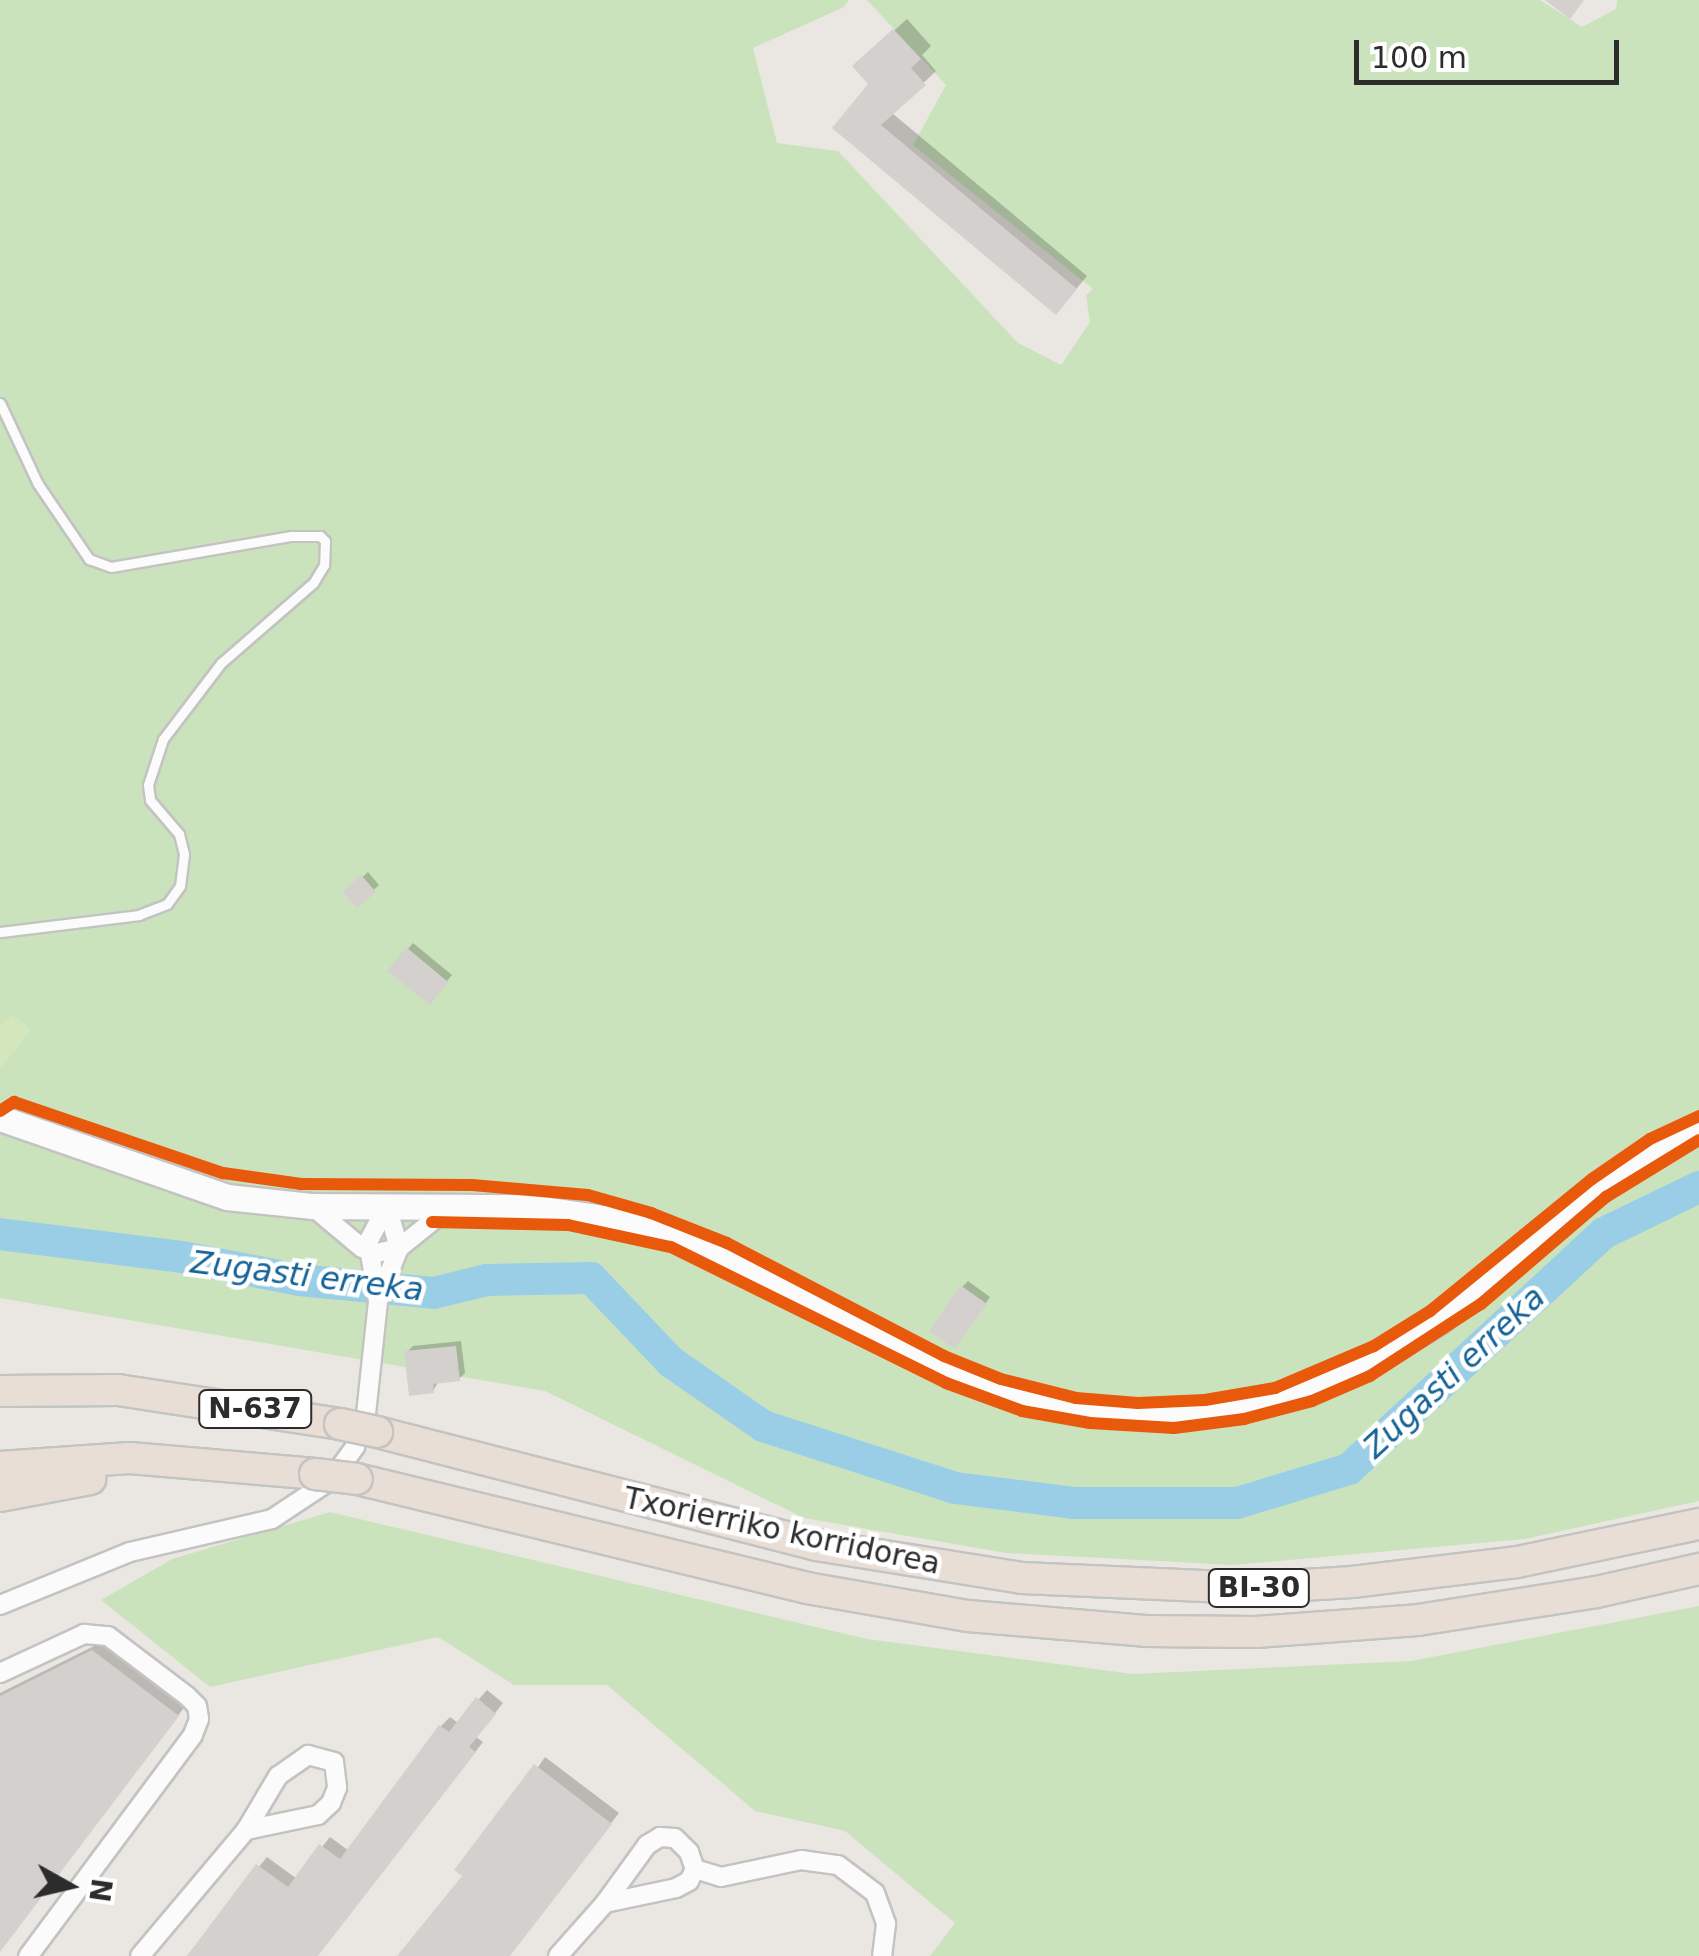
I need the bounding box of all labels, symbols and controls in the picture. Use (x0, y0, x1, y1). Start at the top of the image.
scale bar (1359, 20, 1624, 82)
text: 100 m (1371, 40, 1467, 75)
water label: Zugasti erreka (188, 1243, 426, 1309)
water label: Zugasti erreka (1355, 1278, 1553, 1466)
road number: N-637 (198, 1386, 312, 1432)
street label: Txorierriko korridorea (621, 1480, 943, 1582)
road number: BI-30 (1206, 1565, 1312, 1611)
north arrow (20, 1836, 120, 1936)
text: N (82, 1876, 118, 1904)

